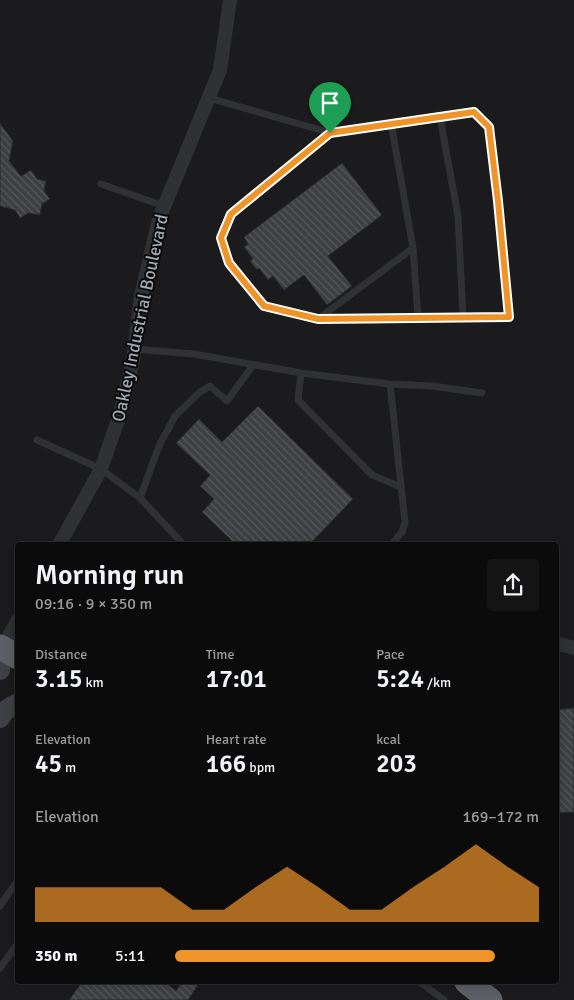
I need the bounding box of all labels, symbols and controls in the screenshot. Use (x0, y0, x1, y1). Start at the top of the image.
pin (309, 82, 351, 133)
icon: arrive (316, 89, 344, 117)
street label: Oakley Industrial Boulevard (107, 212, 173, 424)
text: Morning run (35, 558, 184, 592)
button: share (487, 559, 539, 611)
text: 09:16 · 9 × 350 m (35, 594, 152, 614)
text: Distance (35, 646, 87, 663)
text: Time (206, 646, 235, 663)
text: Pace (376, 646, 405, 663)
text: 3.15 (35, 663, 82, 694)
text: 17:01 (206, 663, 267, 694)
text: 5:24 (376, 663, 424, 694)
text: km (82, 674, 104, 691)
text: /km (424, 674, 451, 691)
text: Elevation (35, 731, 91, 748)
text: Heart rate (206, 731, 266, 748)
text: kcal (376, 731, 401, 748)
text: 45 (35, 748, 62, 779)
text: 166 (206, 748, 246, 779)
text: 203 (376, 748, 417, 779)
text: m (62, 759, 76, 776)
text: bpm (246, 759, 275, 776)
text: Elevation (35, 807, 99, 827)
text: 169–172 m (462, 807, 539, 827)
text: 350 m (35, 946, 77, 966)
text: 5:11 (115, 946, 145, 966)

